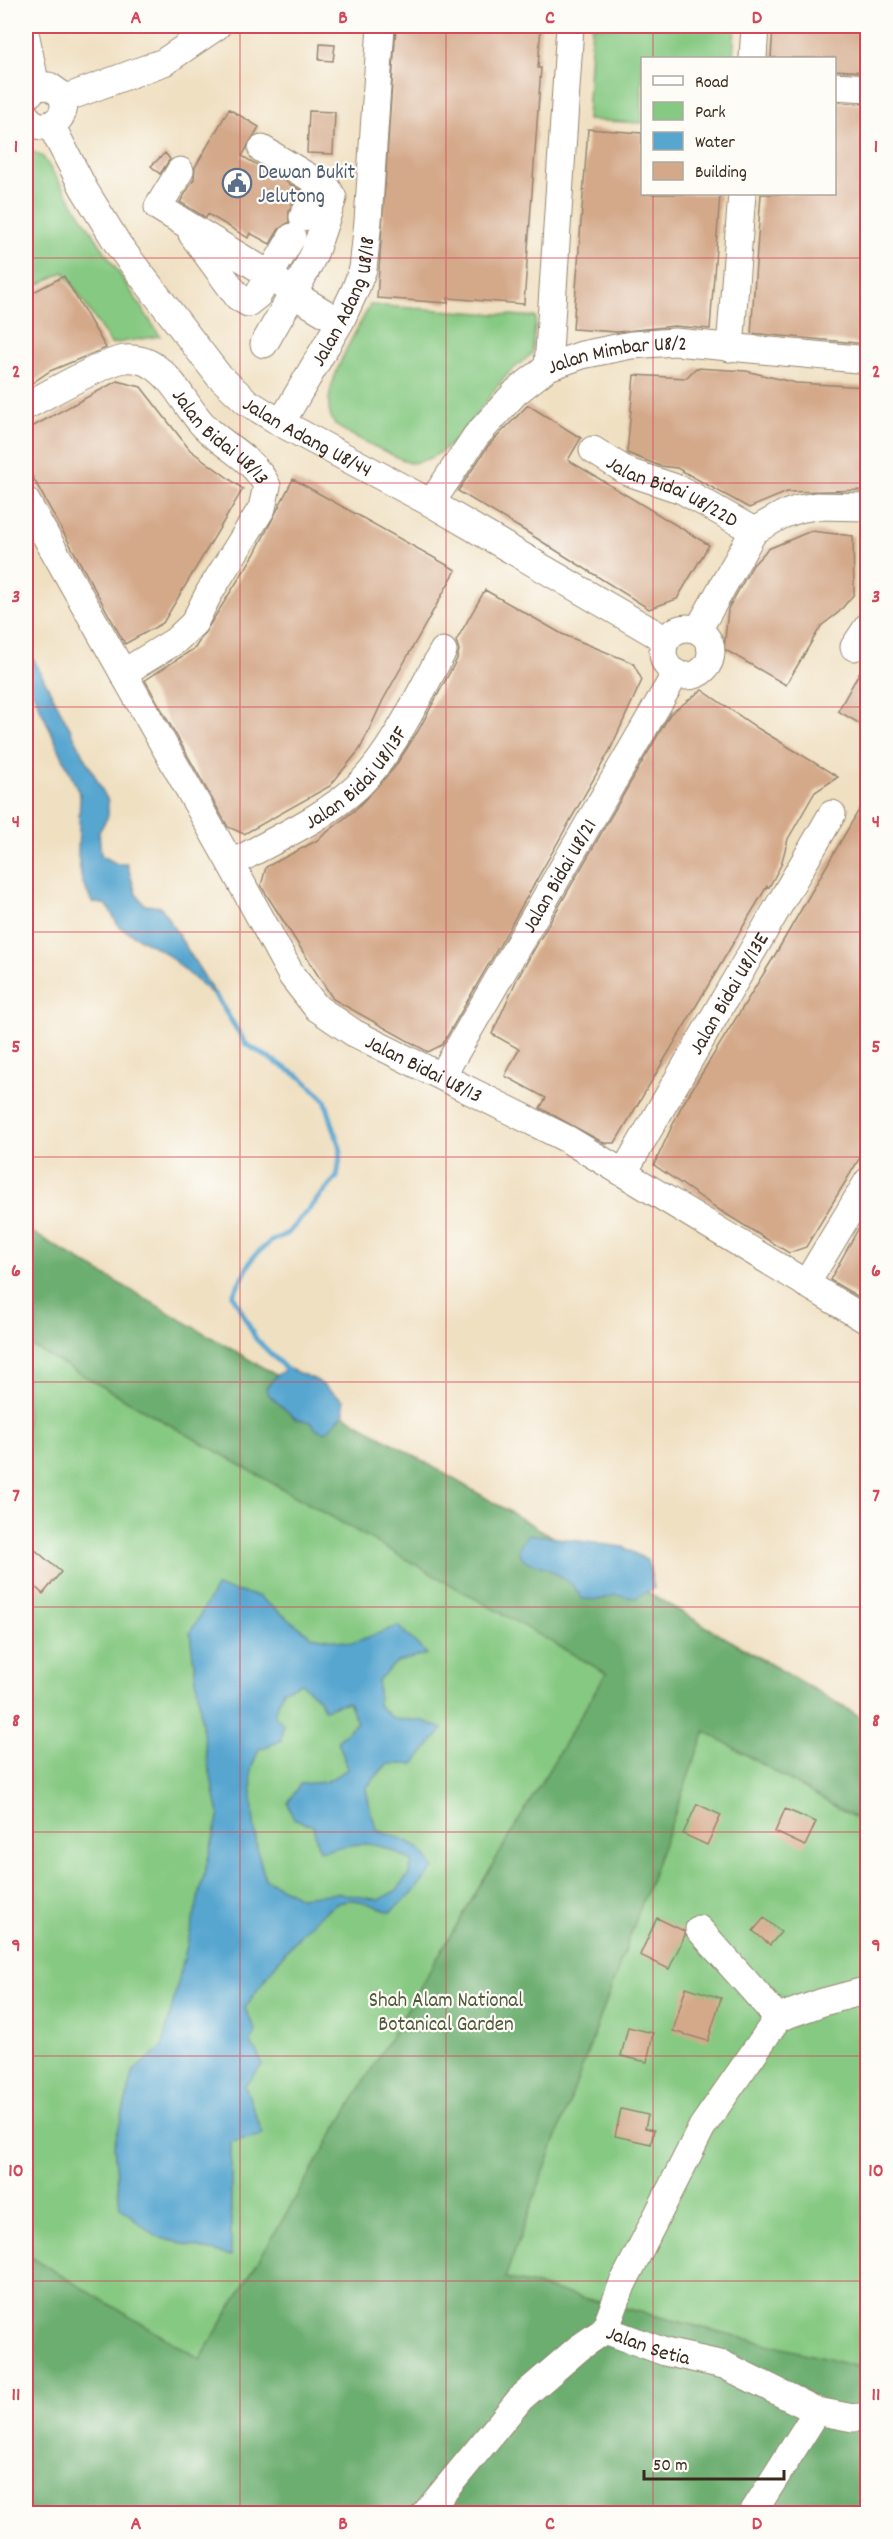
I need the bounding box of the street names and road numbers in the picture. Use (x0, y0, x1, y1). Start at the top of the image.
street label: Jalan Adang U8/18 (305, 235, 384, 373)
street label: Jalan Mimbar U8/2 (544, 330, 689, 384)
street label: Jalan Bidai U8/13 (163, 383, 275, 492)
street label: Jalan Adang U8/44 (236, 391, 376, 487)
street label: Jalan Bidai U8/22D (599, 450, 743, 537)
street label: Jalan Bidai U8/13F (300, 721, 417, 839)
street label: Jalan Bidai U8/21 (516, 814, 606, 940)
street label: Jalan Bidai U8/13E (683, 927, 778, 1061)
street label: Jalan Bidai U8/13 (359, 1029, 487, 1112)
street label: Jalan Setia (601, 2320, 694, 2375)

